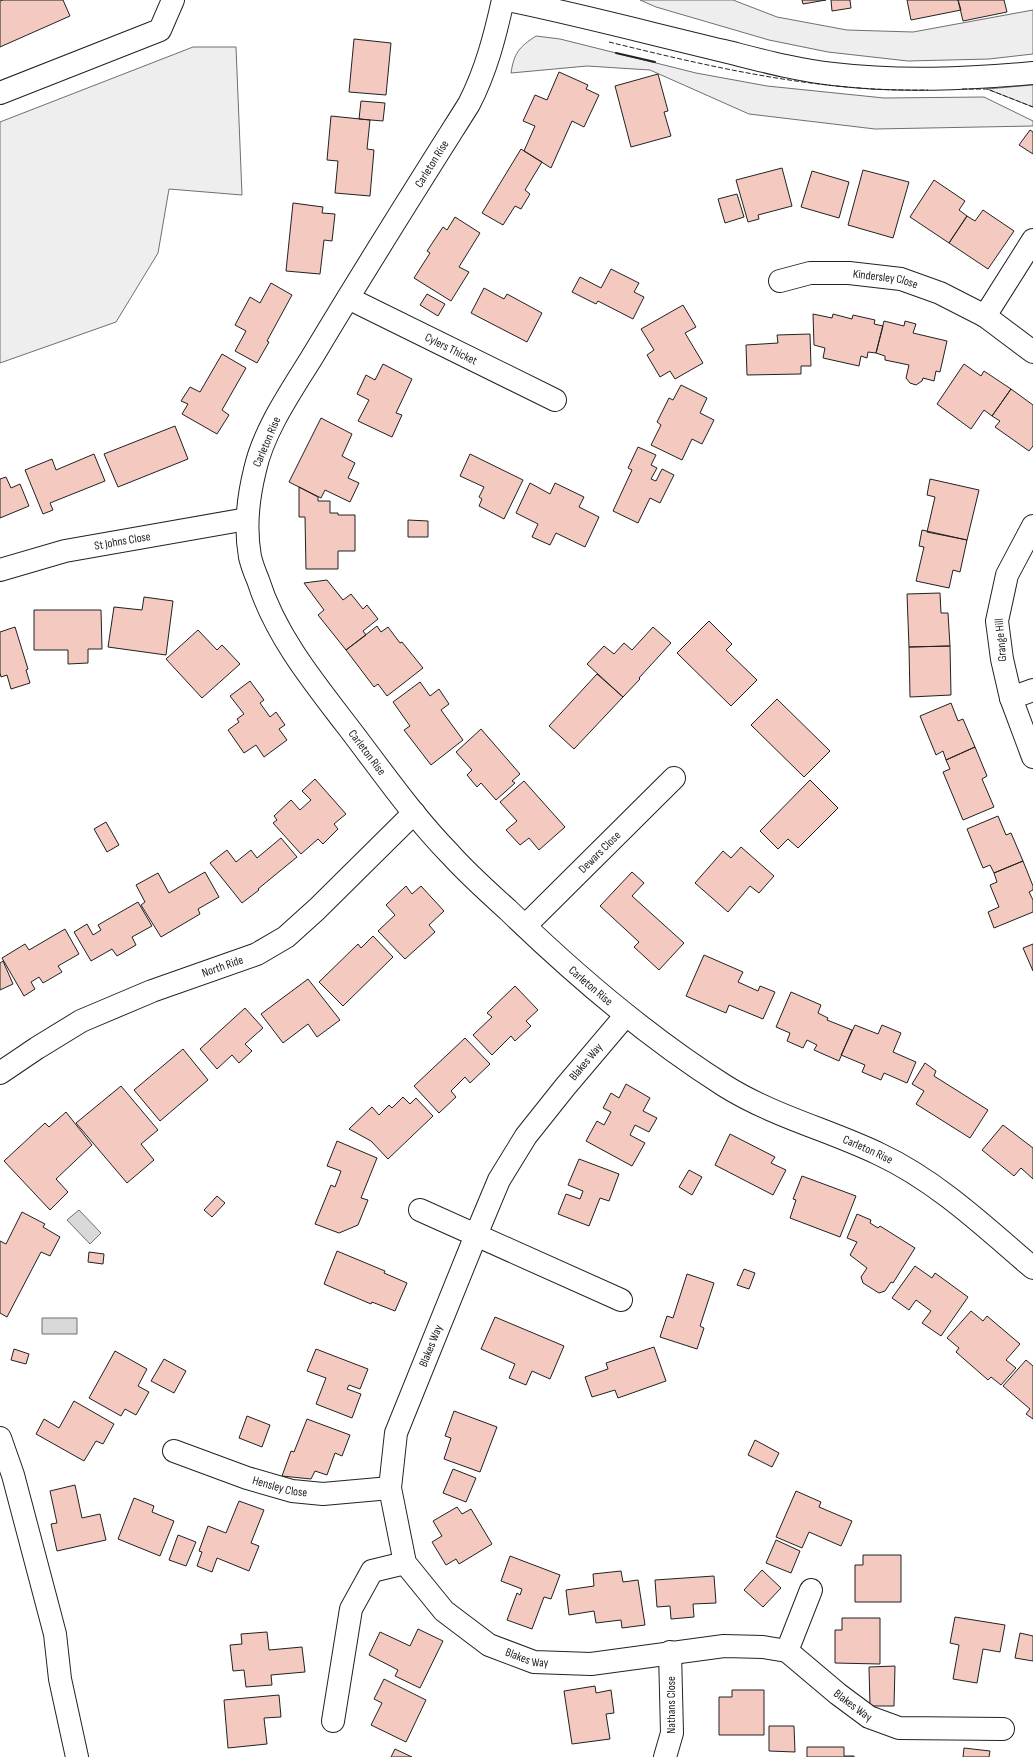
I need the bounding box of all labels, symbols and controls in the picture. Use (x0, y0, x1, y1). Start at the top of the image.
street label: Carleton Rise (412, 137, 453, 191)
street label: Kindersley Close (852, 266, 920, 292)
street label: Cylers Thicket (422, 330, 480, 368)
street label: Carleton Rise (250, 414, 284, 469)
street label: St Johns Close (93, 529, 152, 553)
street label: Grange Hill (992, 618, 1010, 662)
street label: Carleton Rise (345, 727, 389, 778)
street label: Dewars Close (575, 828, 624, 876)
street label: North Ride (200, 952, 245, 980)
street label: Carleton Rise (566, 963, 616, 1009)
street label: Blakes Way (566, 1040, 606, 1084)
street label: Carleton Rise (841, 1132, 896, 1167)
street label: Blakes Way (416, 1322, 446, 1369)
street label: Hensley Close (251, 1472, 308, 1500)
street label: Blakes Way (503, 1644, 549, 1670)
street label: Nathans Close (664, 1676, 679, 1734)
street label: Blakes Way (831, 1686, 874, 1725)

